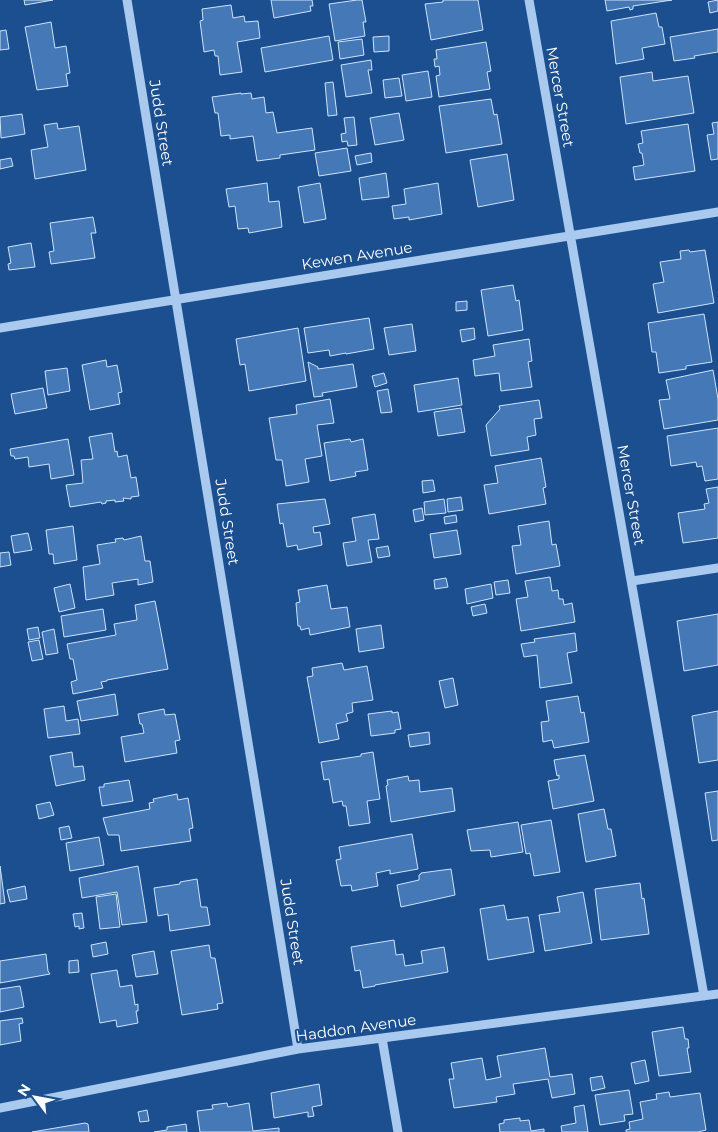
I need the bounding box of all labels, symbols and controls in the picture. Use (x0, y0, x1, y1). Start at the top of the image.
street label: Mercer Street (542, 45, 579, 149)
street label: Judd Street (145, 77, 178, 167)
street label: Kewen Avenue (300, 237, 414, 274)
street label: Mercer Street (613, 443, 650, 547)
street label: Judd Street (211, 476, 244, 566)
street label: Judd Street (276, 876, 309, 966)
street label: Haddon Avenue (294, 1010, 417, 1045)
north arrow (10, 1072, 60, 1122)
text: N (13, 1081, 35, 1100)

